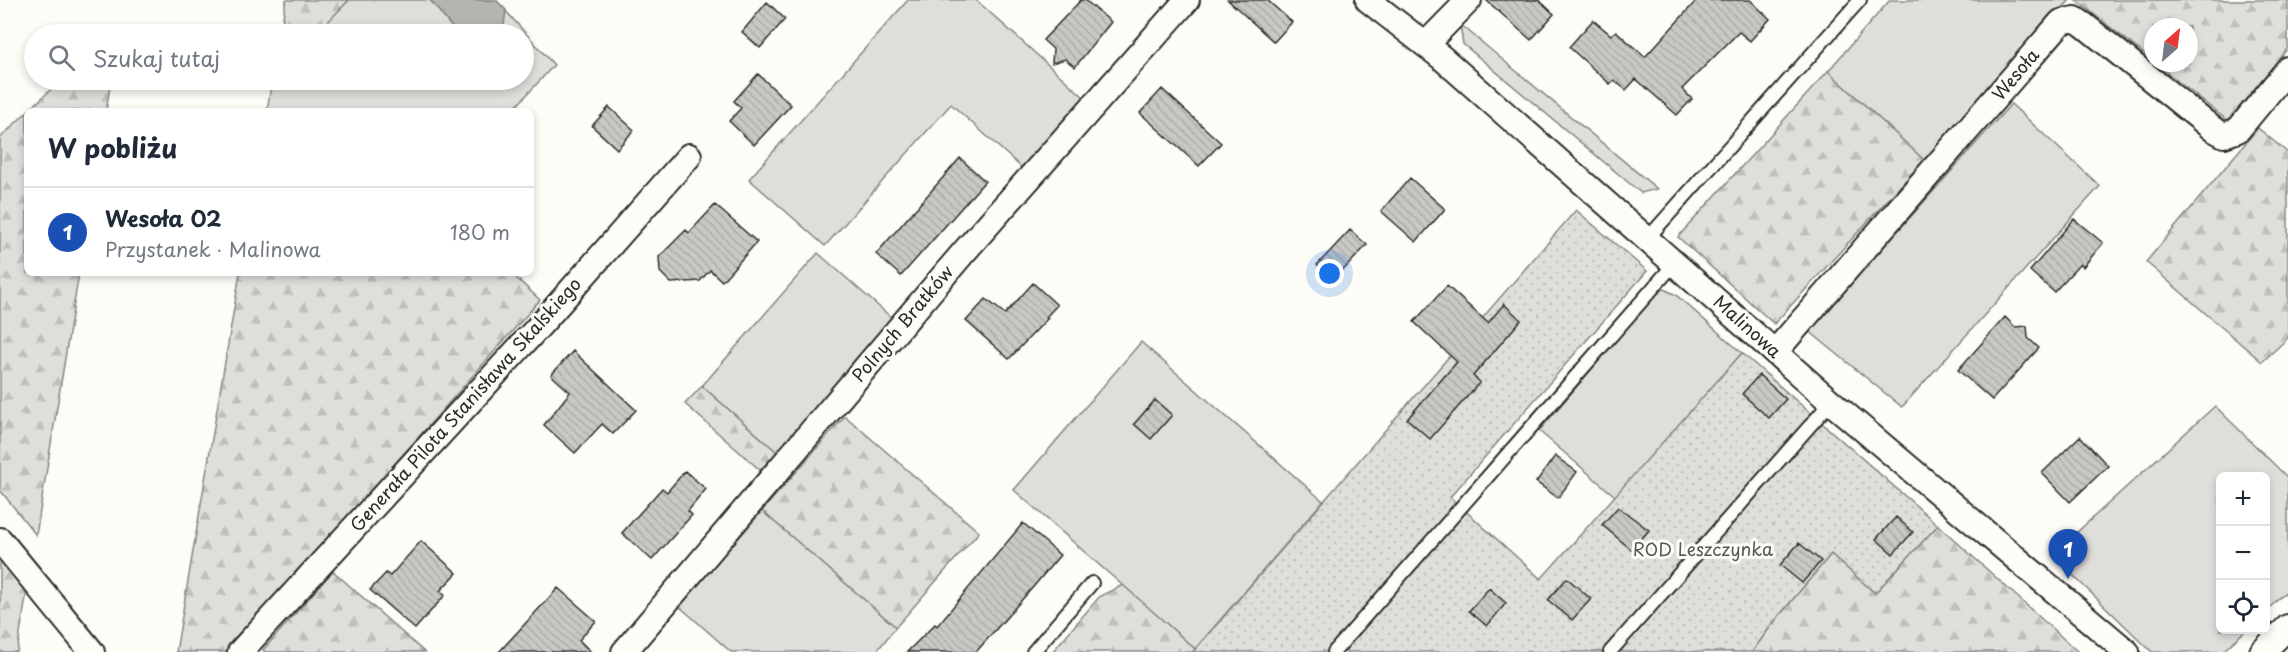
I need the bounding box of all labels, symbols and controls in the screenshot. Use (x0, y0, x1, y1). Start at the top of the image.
north arrow (2144, 18, 2198, 72)
search box (24, 24, 534, 90)
icon: search (45, 41, 78, 74)
text: Szukaj tutaj (93, 41, 220, 74)
street label: Wesoła (1985, 41, 2045, 106)
text: W pobliżu (48, 128, 177, 167)
text: Wesoła 02 (105, 201, 221, 234)
text: 1 (63, 217, 72, 247)
text: 180 m (450, 217, 510, 247)
text: Przystanek · Malinowa (105, 234, 321, 264)
street label: Polnych Bratków (845, 258, 959, 387)
your location (1315, 259, 1344, 288)
street label: Generała Pilota Stanisława Skalskiego (343, 271, 587, 537)
street label: Malinowa (1708, 288, 1789, 364)
map controls (2216, 472, 2270, 634)
button: + (2216, 472, 2270, 526)
button: − (2216, 526, 2270, 580)
pin: 1 (2048, 530, 2088, 579)
park label: ROD Leszczynka (1633, 535, 1774, 562)
button: locate (2216, 580, 2270, 634)

